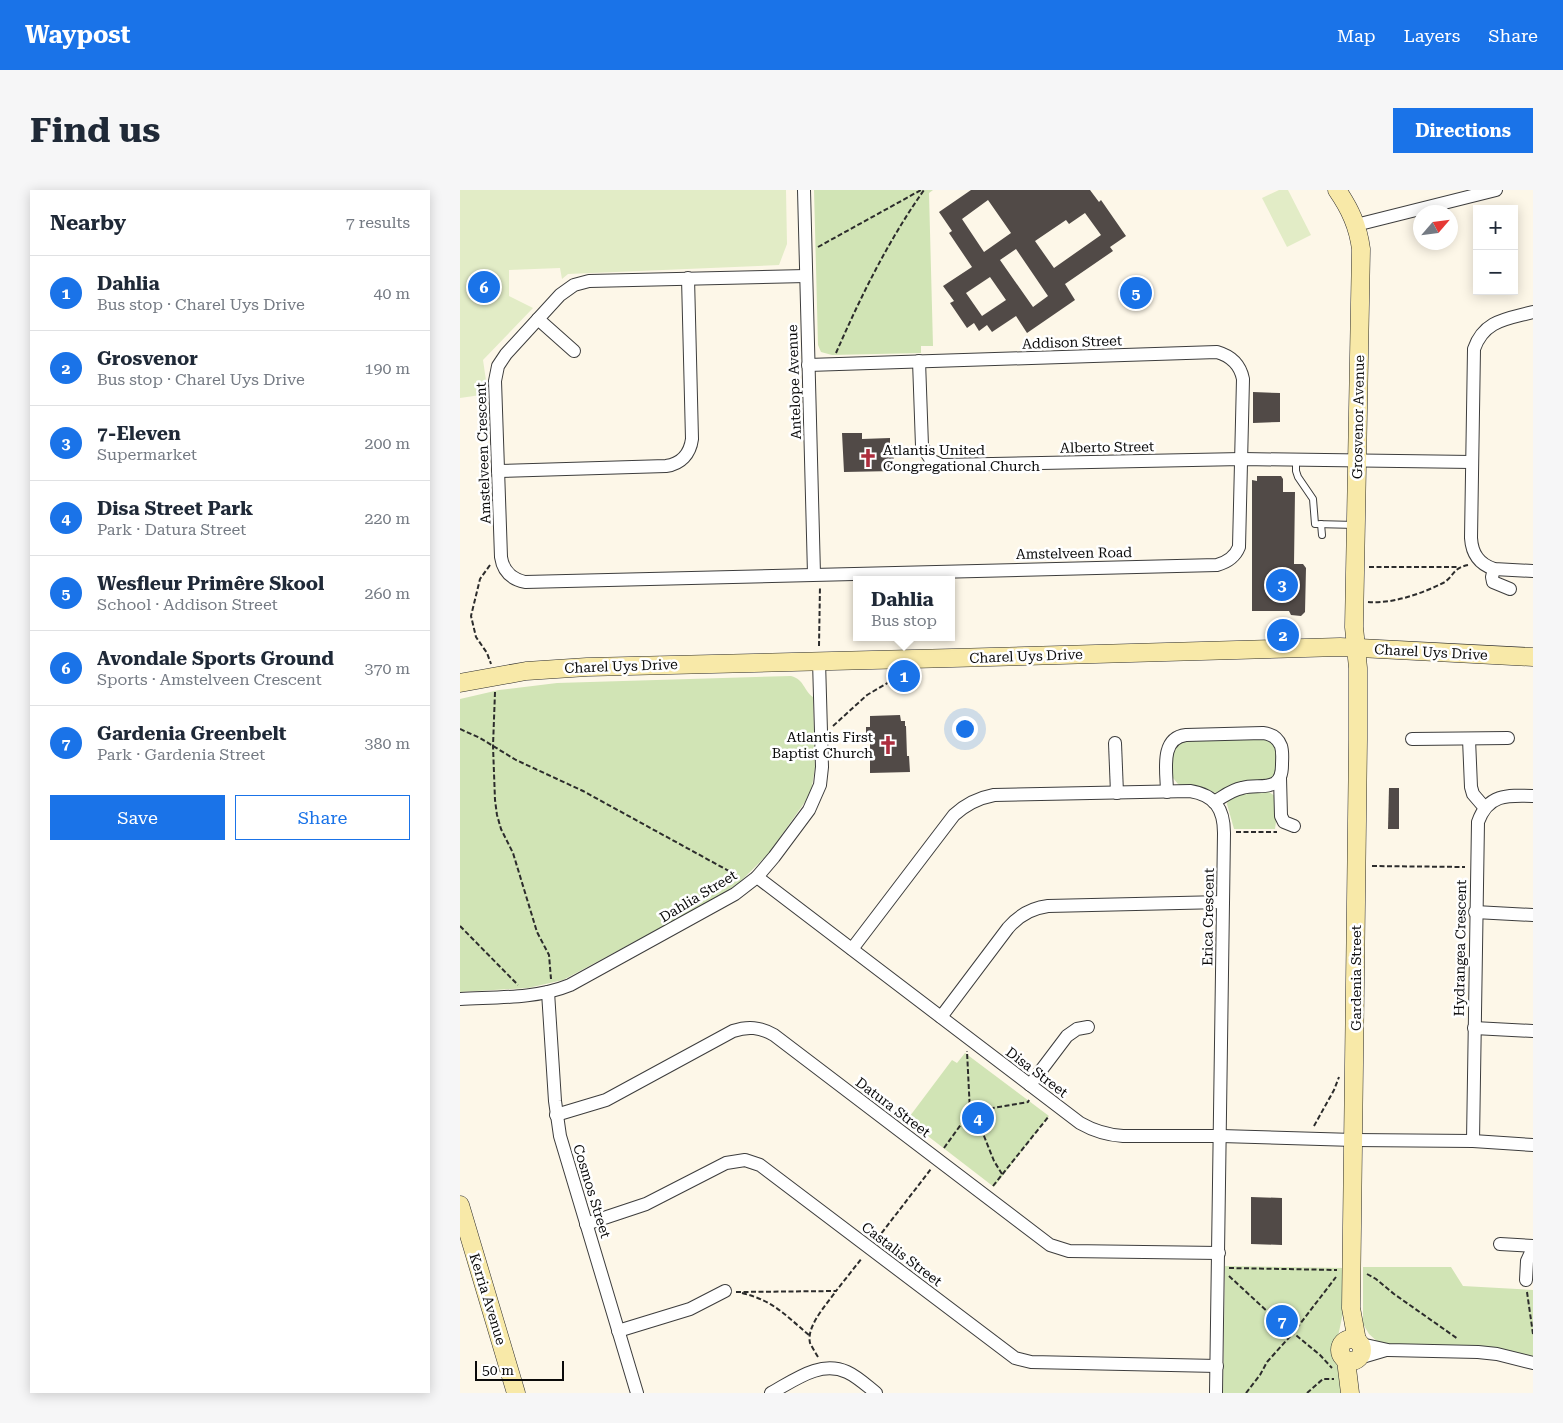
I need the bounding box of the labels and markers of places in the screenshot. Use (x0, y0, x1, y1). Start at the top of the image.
pin: 6 (468, 268, 500, 306)
pin: 5 (1120, 274, 1152, 312)
place label: Atlantis United Congregational Church (883, 442, 1040, 474)
church icon: Atlantis United Congregational Church (857, 447, 879, 469)
pin: 3 (1266, 566, 1298, 604)
pin: 2 (1267, 616, 1299, 654)
pin: 1 (888, 657, 920, 695)
place label: Atlantis First Baptist Church (772, 729, 873, 761)
church icon: Atlantis First Baptist Church (877, 734, 899, 756)
pin: 4 (962, 1099, 994, 1137)
pin: 7 (1266, 1302, 1298, 1340)

